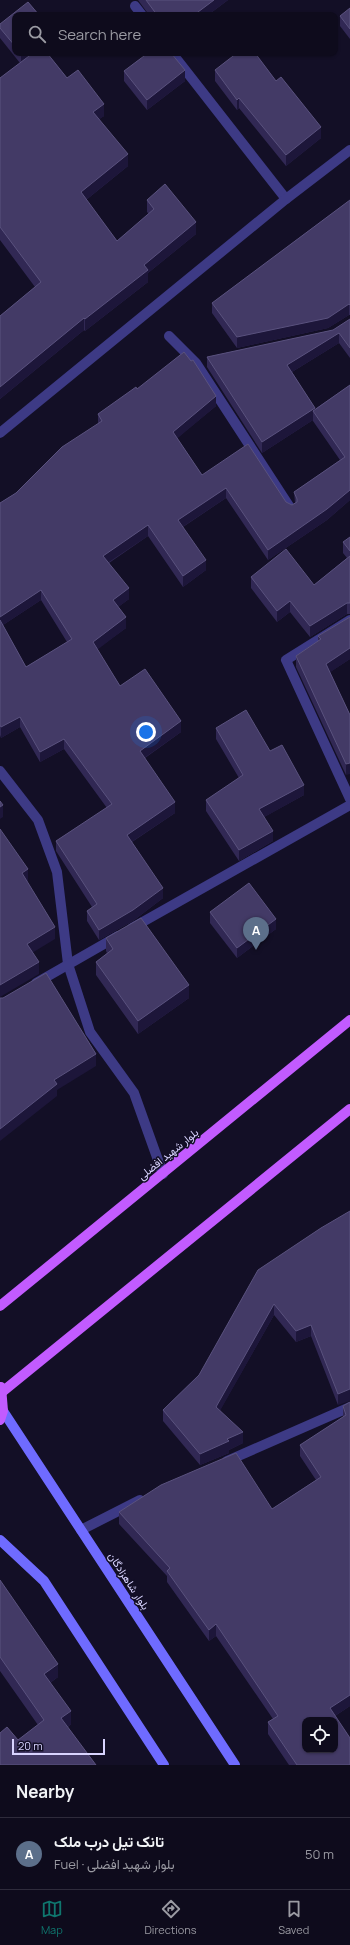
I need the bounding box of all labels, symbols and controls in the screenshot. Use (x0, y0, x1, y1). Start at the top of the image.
search box (12, 12, 338, 56)
icon: search (26, 23, 48, 45)
text: Search here (58, 24, 141, 45)
your location (136, 722, 156, 742)
pin: A (243, 917, 269, 950)
street label: بلوار شهید افضلی (134, 1124, 201, 1183)
street label: بلوار شاهزادگان (105, 1549, 154, 1612)
map controls (302, 1717, 338, 1753)
button: locate (302, 1717, 338, 1753)
scale bar (12, 1737, 105, 1756)
text: 20 m (18, 1738, 43, 1753)
text: Nearby (16, 1780, 74, 1803)
text: تانک تیل درب ملک (54, 1831, 164, 1852)
text: A (25, 1845, 33, 1863)
text: 50 m (305, 1845, 334, 1863)
text: Fuel · بلوار شهید افضلی (54, 1855, 175, 1873)
tab: Map (41, 1898, 63, 1937)
tab: Directions (144, 1898, 197, 1937)
tab: Saved (278, 1898, 309, 1937)

